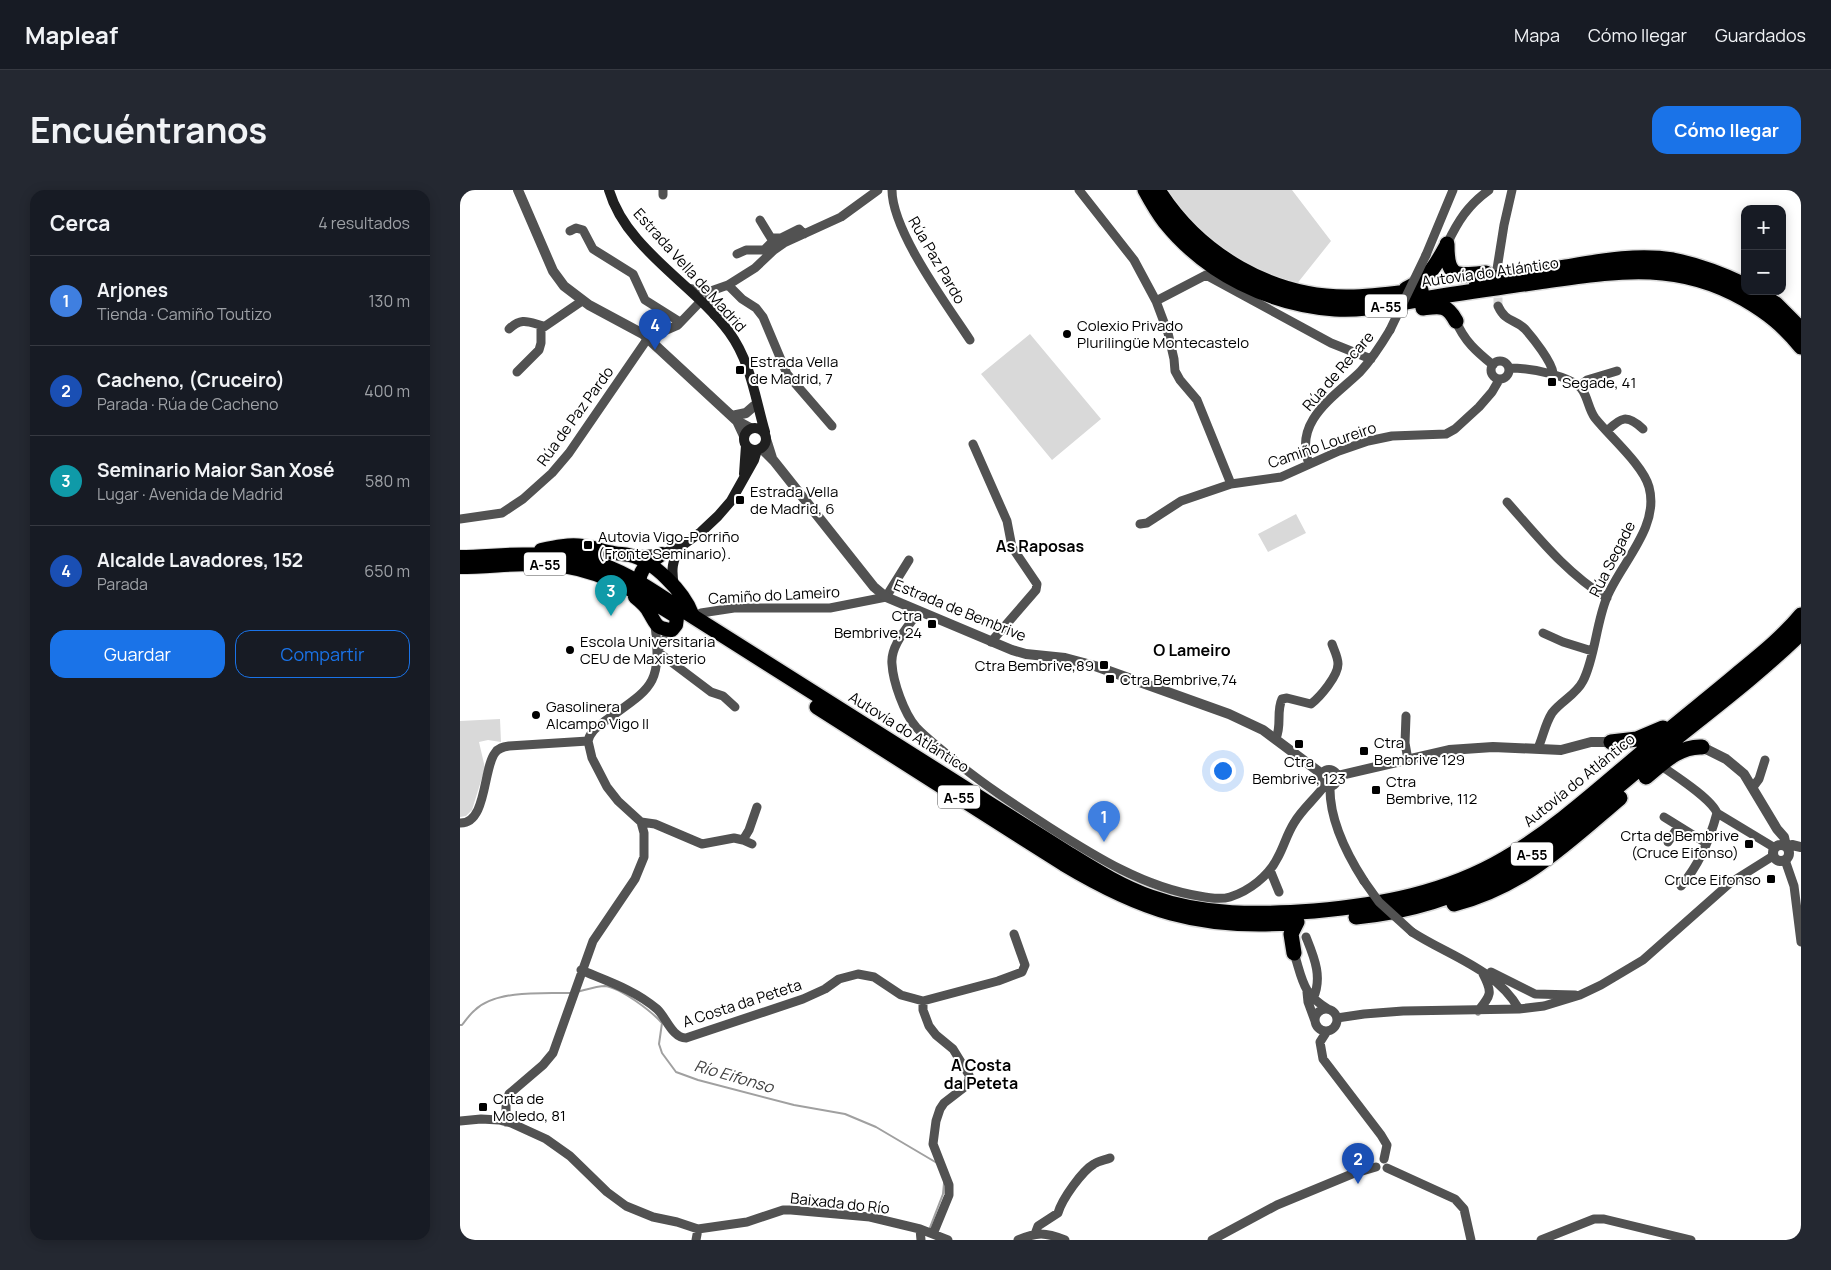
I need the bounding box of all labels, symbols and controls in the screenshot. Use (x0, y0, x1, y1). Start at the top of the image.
text: Mapleaf (25, 18, 118, 51)
text: Mapa (1514, 23, 1560, 47)
text: Cómo llegar (1588, 23, 1687, 47)
text: Guardados (1715, 23, 1806, 47)
text: Encuéntranos (30, 106, 267, 154)
button: Cómo llegar (1652, 106, 1801, 154)
street label: Estrada Vella de Madrid (629, 204, 751, 336)
map controls (1741, 205, 1786, 295)
button: + (1741, 205, 1786, 250)
text: Cerca (50, 209, 110, 237)
text: 4 resultados (318, 212, 410, 234)
street label: Rúa Paz Pardo (903, 212, 971, 308)
button: − (1741, 250, 1786, 295)
street label: Autovía do Atlántico (1420, 252, 1560, 292)
text: Arjones (97, 277, 168, 303)
text: 1 (62, 290, 70, 312)
text: 130 m (368, 290, 410, 312)
road number: A-55 (1365, 294, 1407, 318)
text: Tienda · Camiño Toutizo (97, 303, 272, 325)
pin: 4 (639, 309, 671, 350)
place label: Colexio Privado Plurilingüe Montecastelo (1077, 315, 1249, 353)
street label: Rúa de Recare (1298, 327, 1379, 415)
marker: Colexio Privado Plurilingüe Montecastelo (1061, 328, 1073, 340)
place label: Estrada Vella de Madrid, 7 (750, 351, 838, 389)
street label: Rúa de Paz Pardo (532, 362, 618, 470)
marker: Estrada Vella de Madrid, 7 (734, 364, 746, 376)
text: Cacheno, (Cruceiro) (97, 367, 285, 393)
place label: Segade, 41 (1562, 372, 1636, 393)
marker: Segade, 41 (1546, 376, 1558, 388)
text: 2 (61, 380, 71, 402)
text: 400 m (364, 380, 410, 402)
text: Parada · Rúa de Cacheno (97, 393, 278, 415)
street label: Camiño Loureiro (1265, 417, 1379, 473)
text: Seminario Maior San Xosé (97, 457, 334, 483)
text: 3 (61, 470, 71, 492)
text: 580 m (365, 470, 410, 492)
place label: Estrada Vella de Madrid, 6 (750, 481, 838, 519)
text: Lugar · Avenida de Madrid (97, 483, 283, 505)
marker: Estrada Vella de Madrid, 6 (734, 494, 746, 506)
street label: Rúa Segade (1584, 517, 1640, 601)
place label: Autovia Vigo-Porriño (Fronte Seminario). (598, 526, 740, 564)
district label: As Raposas (996, 535, 1085, 557)
marker: Autovia Vigo-Porriño (Fronte Seminario). (582, 539, 594, 551)
text: Alcalde Lavadores, 152 (97, 547, 303, 573)
road number: A-55 (524, 552, 566, 576)
text: 4 (61, 560, 71, 582)
text: 650 m (364, 560, 410, 582)
text: Parada (97, 573, 148, 595)
street label: Estrada de Bembrive (891, 574, 1030, 646)
pin: 3 (595, 575, 627, 616)
street label: Camiño do Lameiro (708, 581, 841, 609)
place label: Ctra Bembrive, 24 (834, 605, 922, 643)
marker: Ctra Bembrive, 24 (926, 618, 938, 630)
button: Guardar (50, 630, 225, 678)
button: Compartir (235, 630, 410, 678)
place label: Escola Universitaria CEU de Maxisterio (580, 631, 715, 669)
district label: O Lameiro (1153, 639, 1231, 661)
marker: Escola Universitaria CEU de Maxisterio (564, 644, 576, 656)
place label: Ctra Bembrive,89 (975, 655, 1094, 676)
marker: Ctra Bembrive,89 (1098, 659, 1110, 671)
place label: Ctra Bembrive,74 (1120, 669, 1237, 690)
marker: Ctra Bembrive,74 (1104, 673, 1116, 685)
street label: Autovía do Atlántico (845, 686, 973, 778)
place label: Gasolinera Alcampo Vigo II (546, 696, 649, 734)
marker: Gasolinera Alcampo Vigo II (530, 709, 542, 721)
street label: Autovía do Atlántico (1519, 728, 1639, 832)
place label: Ctra Bembrive 129 (1374, 732, 1465, 770)
marker: Ctra Bembrive, 123 (1293, 738, 1305, 750)
marker: Ctra Bembrive 129 (1358, 745, 1370, 757)
place label: Ctra Bembrive, 123 (1252, 751, 1346, 789)
your location (1210, 758, 1236, 784)
place label: Ctra Bembrive, 112 (1386, 771, 1477, 809)
marker: Ctra Bembrive, 112 (1370, 784, 1382, 796)
road number: A-55 (938, 786, 980, 808)
pin: 1 (1088, 801, 1120, 842)
place label: Crta de Bembrive (Cruce Eifonso) (1621, 825, 1739, 863)
marker: Crta de Bembrive (Cruce Eifonso) (1743, 838, 1755, 850)
road number: A-55 (1511, 842, 1553, 866)
place label: Cruce Eifonso (1665, 869, 1761, 890)
marker: Cruce Eifonso (1765, 873, 1777, 885)
street label: A Costa da Peteta (680, 974, 804, 1032)
water label: Río Eifonso (692, 1054, 778, 1098)
district label: A Costa da Peteta (944, 1054, 1018, 1094)
place label: Crta de Moledo, 81 (493, 1088, 566, 1126)
marker: Crta de Moledo, 81 (477, 1101, 489, 1113)
pin: 2 (1342, 1143, 1374, 1184)
street label: Baixada do Río (789, 1187, 891, 1219)

